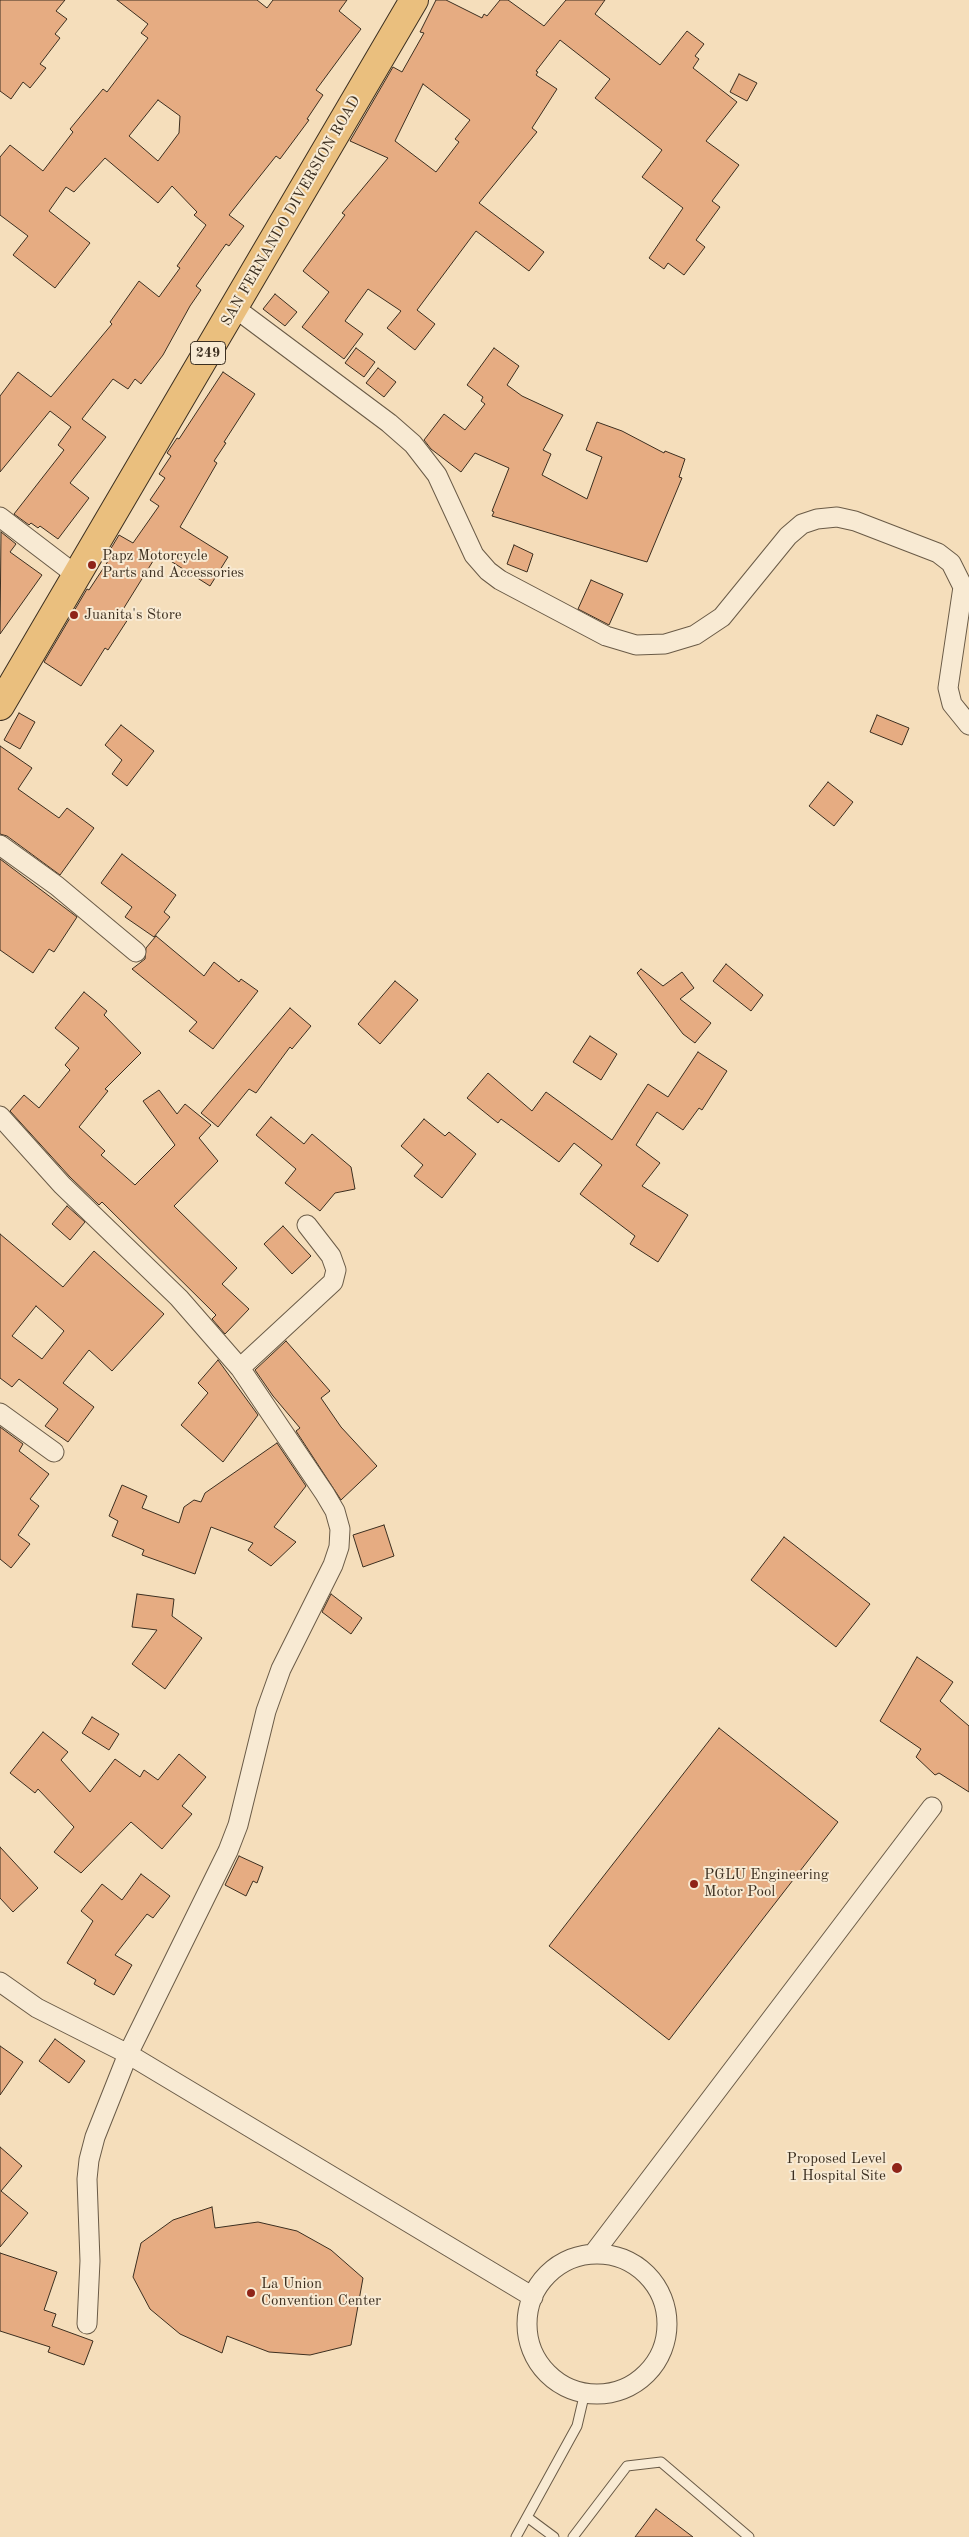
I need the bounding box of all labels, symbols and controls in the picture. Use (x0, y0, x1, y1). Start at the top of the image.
street label: SAN FERNANDO DIVERSION ROAD (217, 93, 365, 329)
road number: 249 (190, 342, 226, 364)
place label: Papz Motorcycle Parts and Accessories (102, 547, 244, 582)
marker: Papz Motorcycle Parts and Accessories (86, 559, 98, 571)
place label: Juanita's Store (84, 606, 182, 624)
marker: Juanita's Store (68, 609, 80, 621)
place label: PGLU Engineering Motor Pool (704, 1866, 829, 1901)
marker: PGLU Engineering Motor Pool (688, 1878, 700, 1890)
place label: Proposed Level 1 Hospital Site (786, 2150, 886, 2185)
marker: Proposed Level 1 Hospital Site (890, 2161, 904, 2175)
place label: La Union Convention Center (261, 2275, 381, 2310)
marker: La Union Convention Center (245, 2287, 257, 2299)

